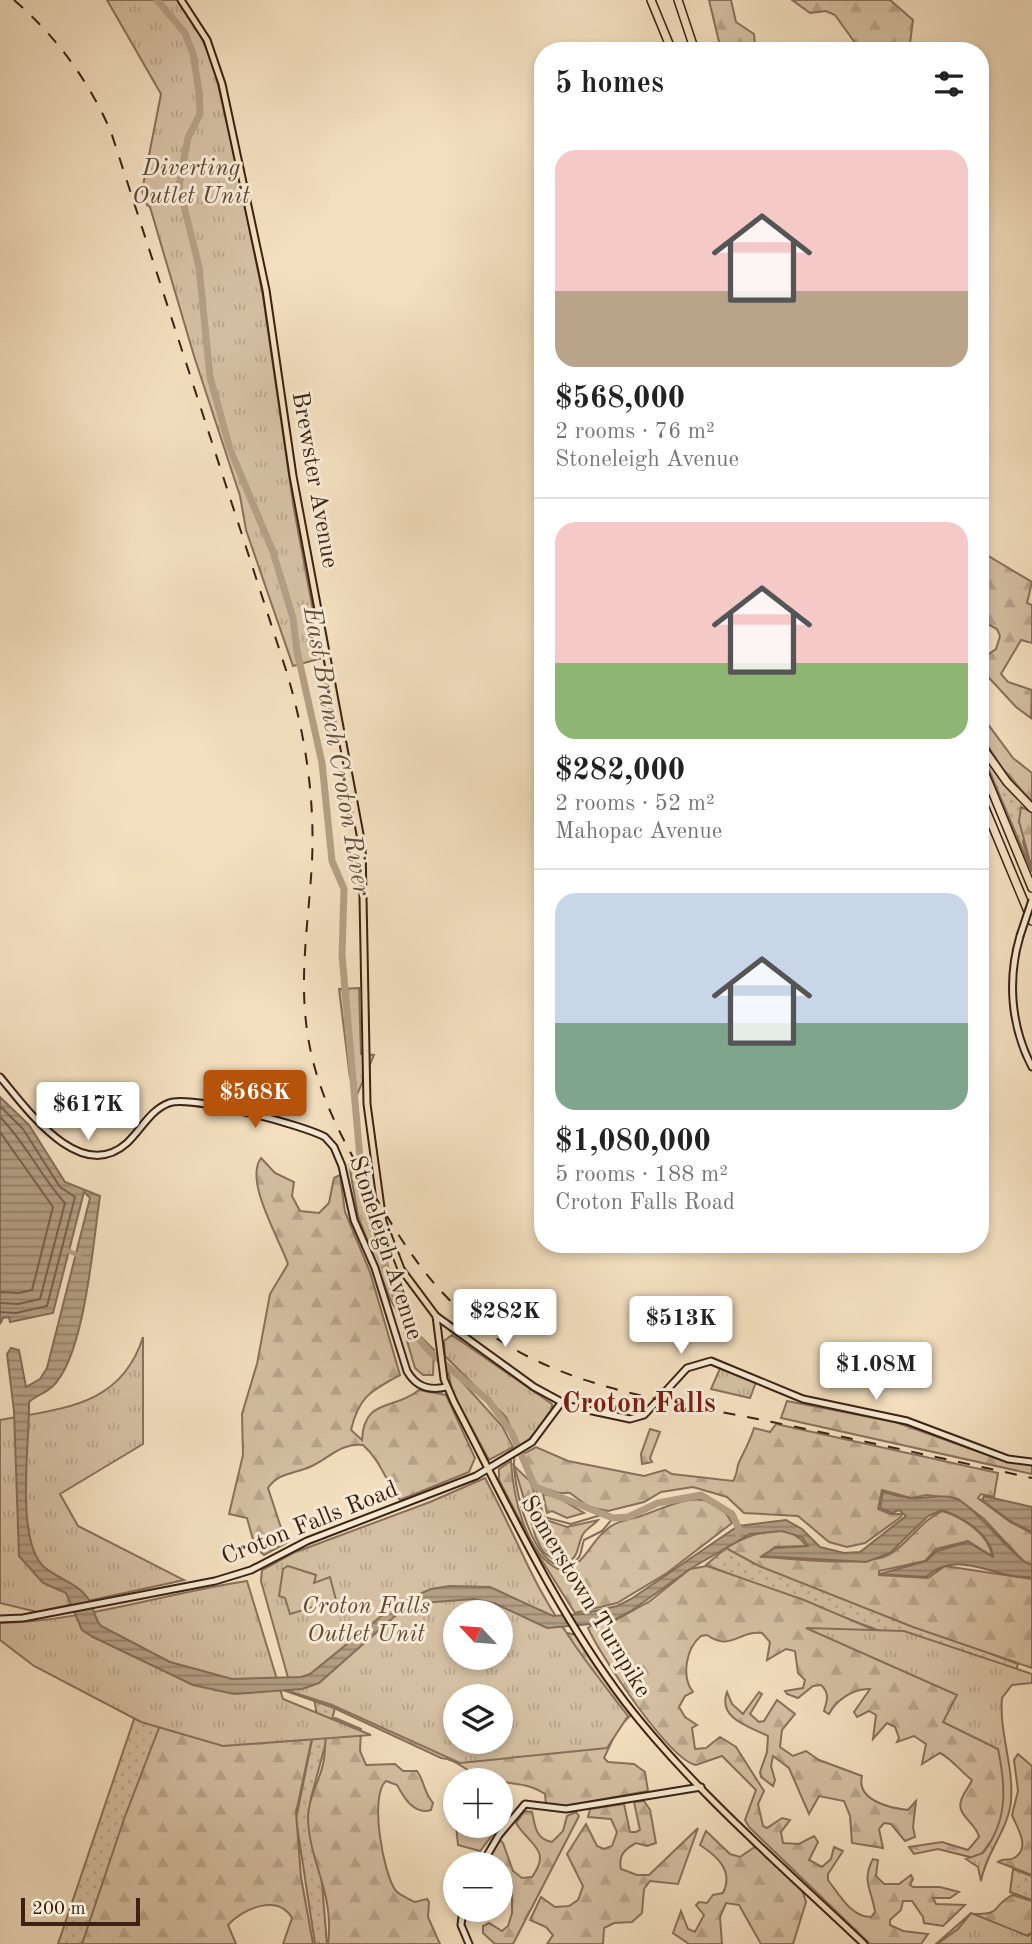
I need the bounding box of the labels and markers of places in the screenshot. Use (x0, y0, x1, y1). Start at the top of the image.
pin: $568K (206, 1070, 304, 1130)
pin: $617K (39, 1082, 137, 1142)
pin: $282K (456, 1290, 554, 1349)
pin: $513K (632, 1296, 730, 1356)
pin: $1.08M (819, 1342, 933, 1402)

